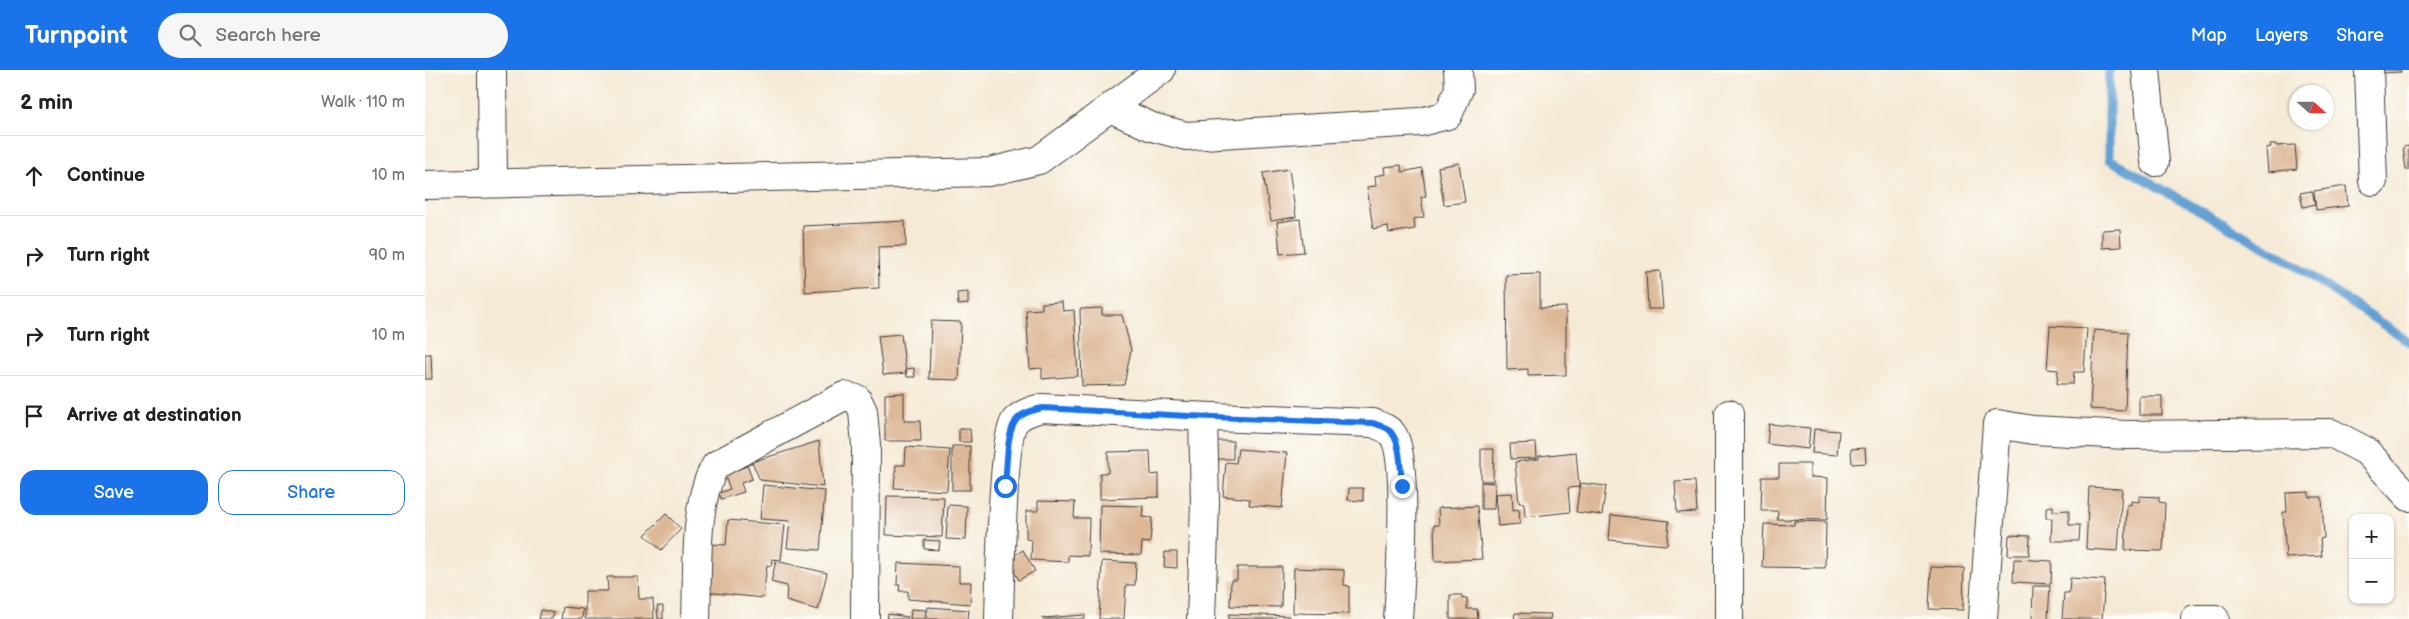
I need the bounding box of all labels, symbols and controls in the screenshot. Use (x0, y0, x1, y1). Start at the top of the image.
search box (158, 13, 508, 58)
text: Turnpoint (25, 21, 128, 50)
icon: search (176, 21, 204, 49)
text: Search here (216, 24, 321, 47)
text: Map (2191, 25, 2227, 46)
text: Layers (2255, 25, 2308, 46)
text: Share (2336, 25, 2384, 46)
north arrow (2289, 85, 2334, 130)
text: 2 min (20, 90, 73, 115)
text: Walk · 110 m (321, 93, 405, 112)
icon: ahead (20, 162, 48, 190)
text: Continue (67, 164, 145, 187)
text: 10 m (372, 166, 405, 185)
icon: right (20, 242, 48, 270)
text: Turn right (67, 244, 150, 267)
text: 90 m (369, 246, 405, 265)
icon: right (20, 322, 48, 350)
text: Turn right (67, 324, 150, 347)
text: 10 m (372, 326, 405, 345)
icon: arrive (20, 402, 48, 430)
text: Arrive at destination (67, 404, 242, 427)
button: Save (20, 470, 208, 515)
button: Share (218, 470, 405, 515)
route start (994, 475, 1017, 498)
route end (1391, 475, 1414, 498)
map controls (2349, 514, 2394, 604)
button: + (2349, 514, 2394, 559)
button: − (2349, 559, 2394, 604)

